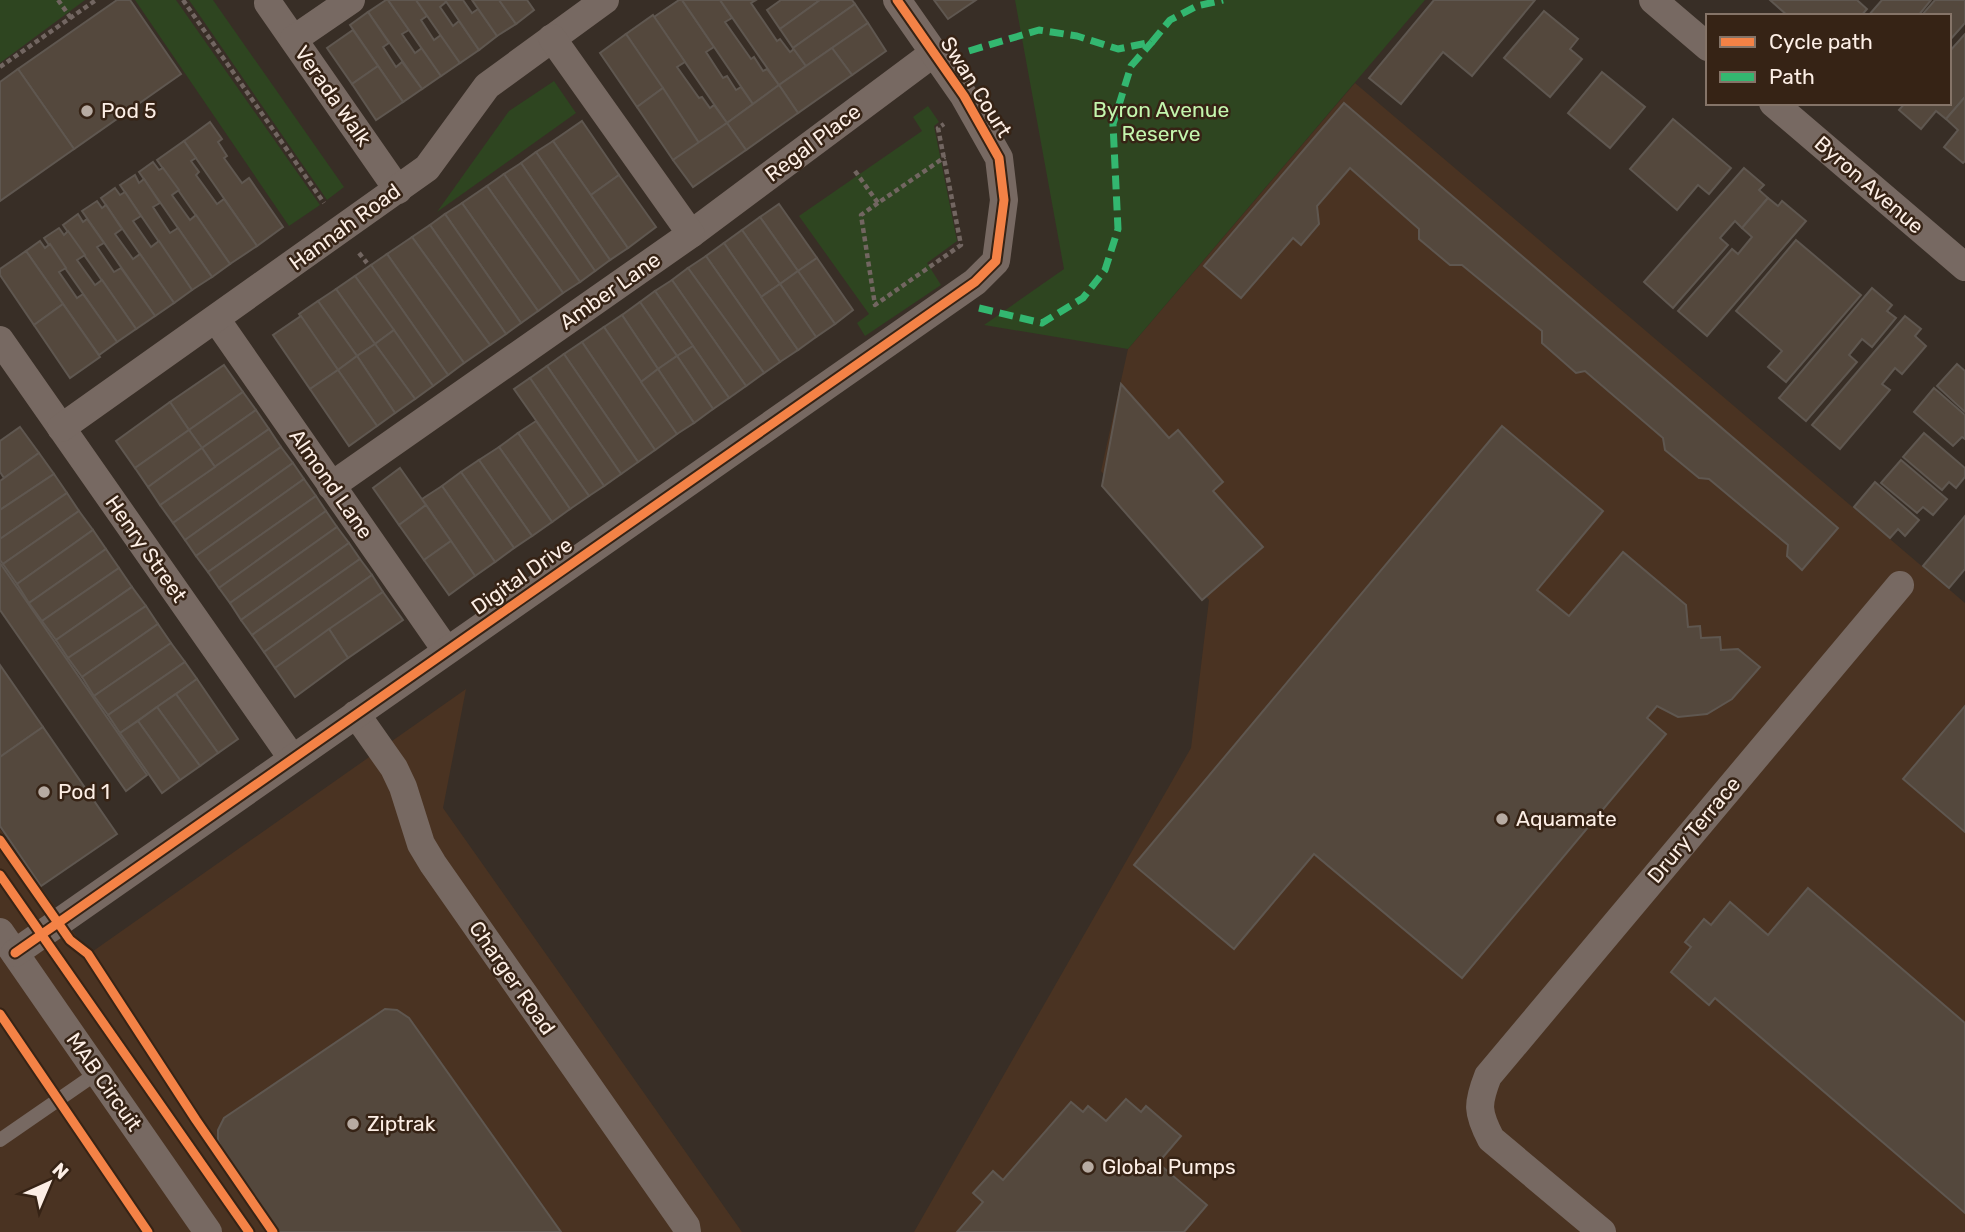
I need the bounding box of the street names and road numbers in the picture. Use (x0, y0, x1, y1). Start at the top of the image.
street label: Swan Court (936, 32, 1017, 142)
street label: Verada Walk (290, 41, 377, 151)
street label: Regal Place (760, 99, 865, 187)
street label: Byron Avenue (1810, 130, 1929, 239)
street label: Hannah Road (284, 178, 405, 275)
street label: Amber Lane (554, 247, 665, 335)
street label: Almond Lane (284, 424, 378, 543)
street label: Henry Street (101, 491, 192, 607)
street label: Digital Drive (466, 532, 577, 620)
street label: Drury Terrace (1642, 771, 1745, 888)
street label: Charger Road (464, 916, 561, 1039)
street label: MAB Circuit (61, 1028, 147, 1136)

